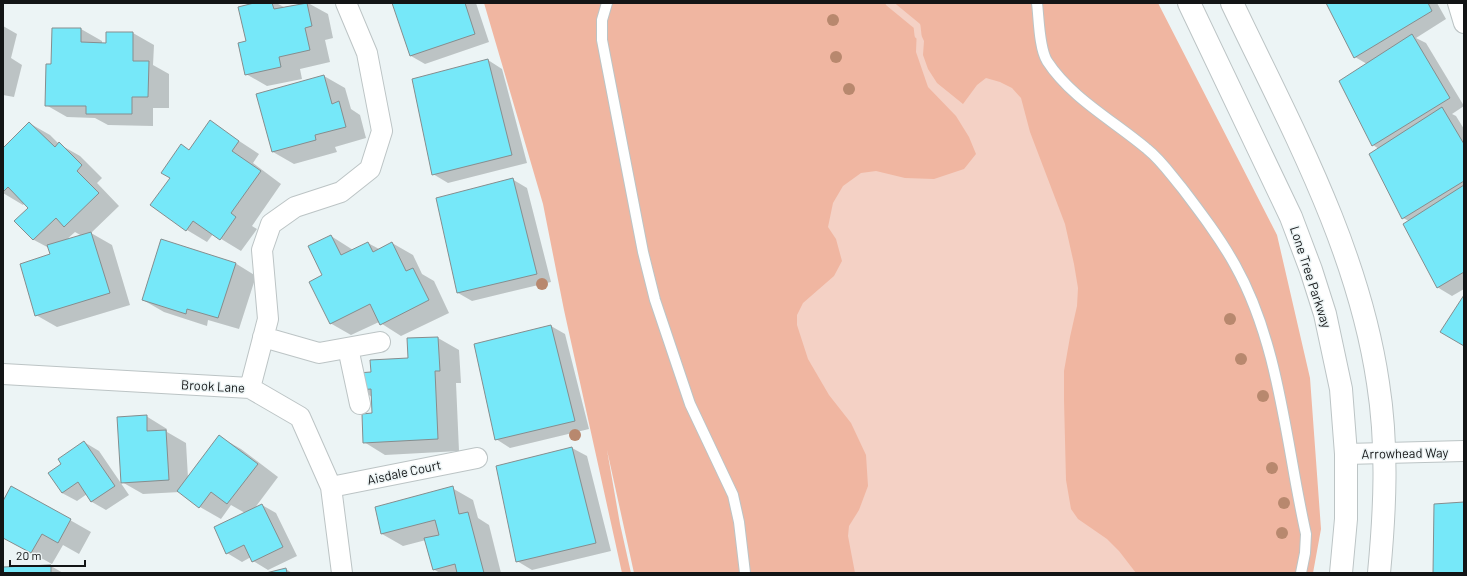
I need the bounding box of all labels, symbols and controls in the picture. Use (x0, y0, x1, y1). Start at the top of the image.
street label: Lone Tree Parkway (1287, 224, 1335, 330)
street label: Brook Lane (181, 376, 245, 396)
street label: Arrowhead Way (1361, 444, 1449, 462)
street label: Aisdale Court (366, 456, 442, 488)
scale bar (10, 542, 85, 568)
text: 20 m (16, 548, 42, 562)

